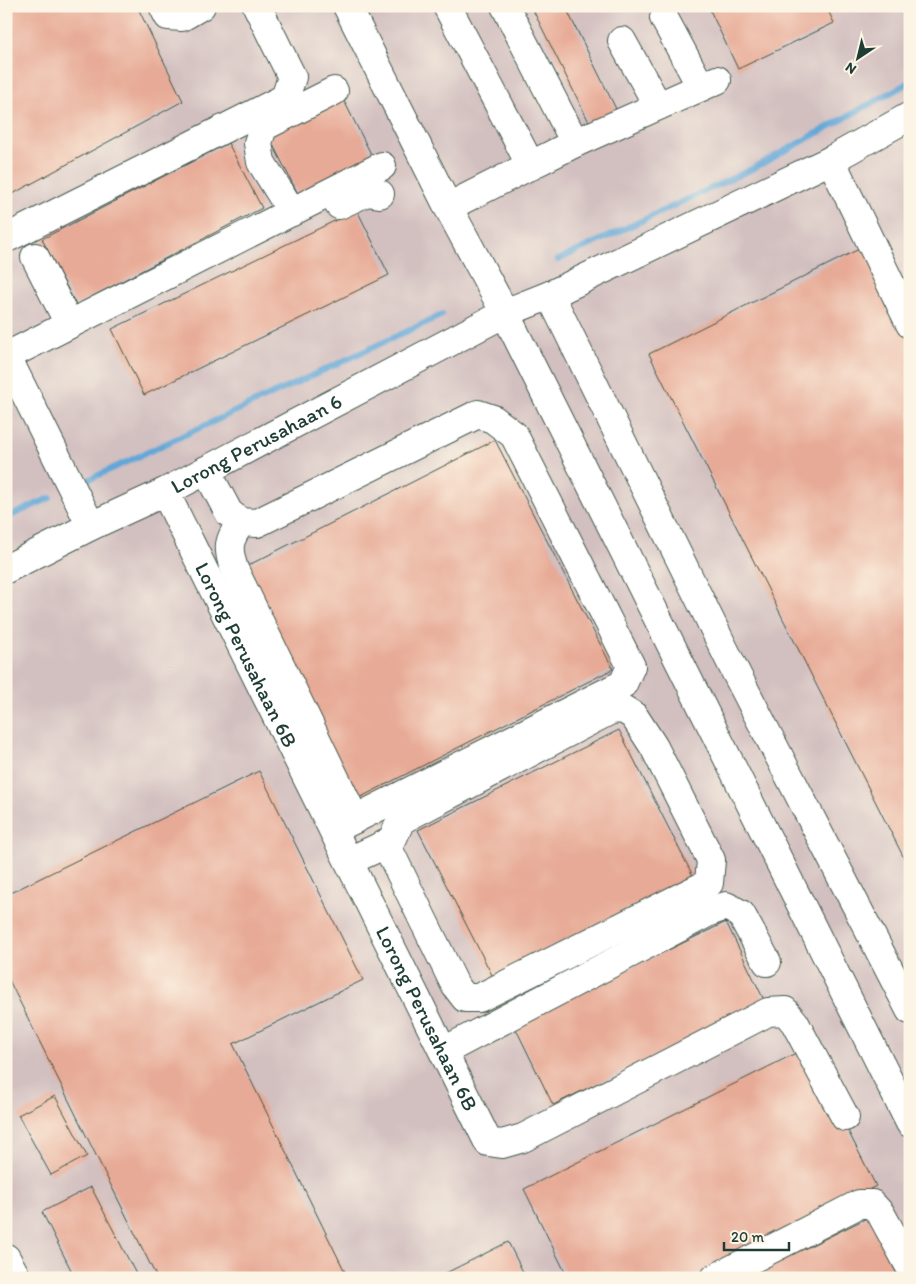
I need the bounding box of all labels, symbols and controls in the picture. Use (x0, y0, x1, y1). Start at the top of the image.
north arrow (834, 32, 884, 82)
text: N (842, 59, 860, 78)
street label: Lorong Perusahaan 6 (166, 388, 346, 499)
street label: Lorong Perusahaan 6B (190, 558, 303, 751)
street label: Lorong Perusahaan 6B (371, 922, 484, 1115)
scale bar (724, 1219, 788, 1251)
text: 20 m (731, 1228, 765, 1246)

